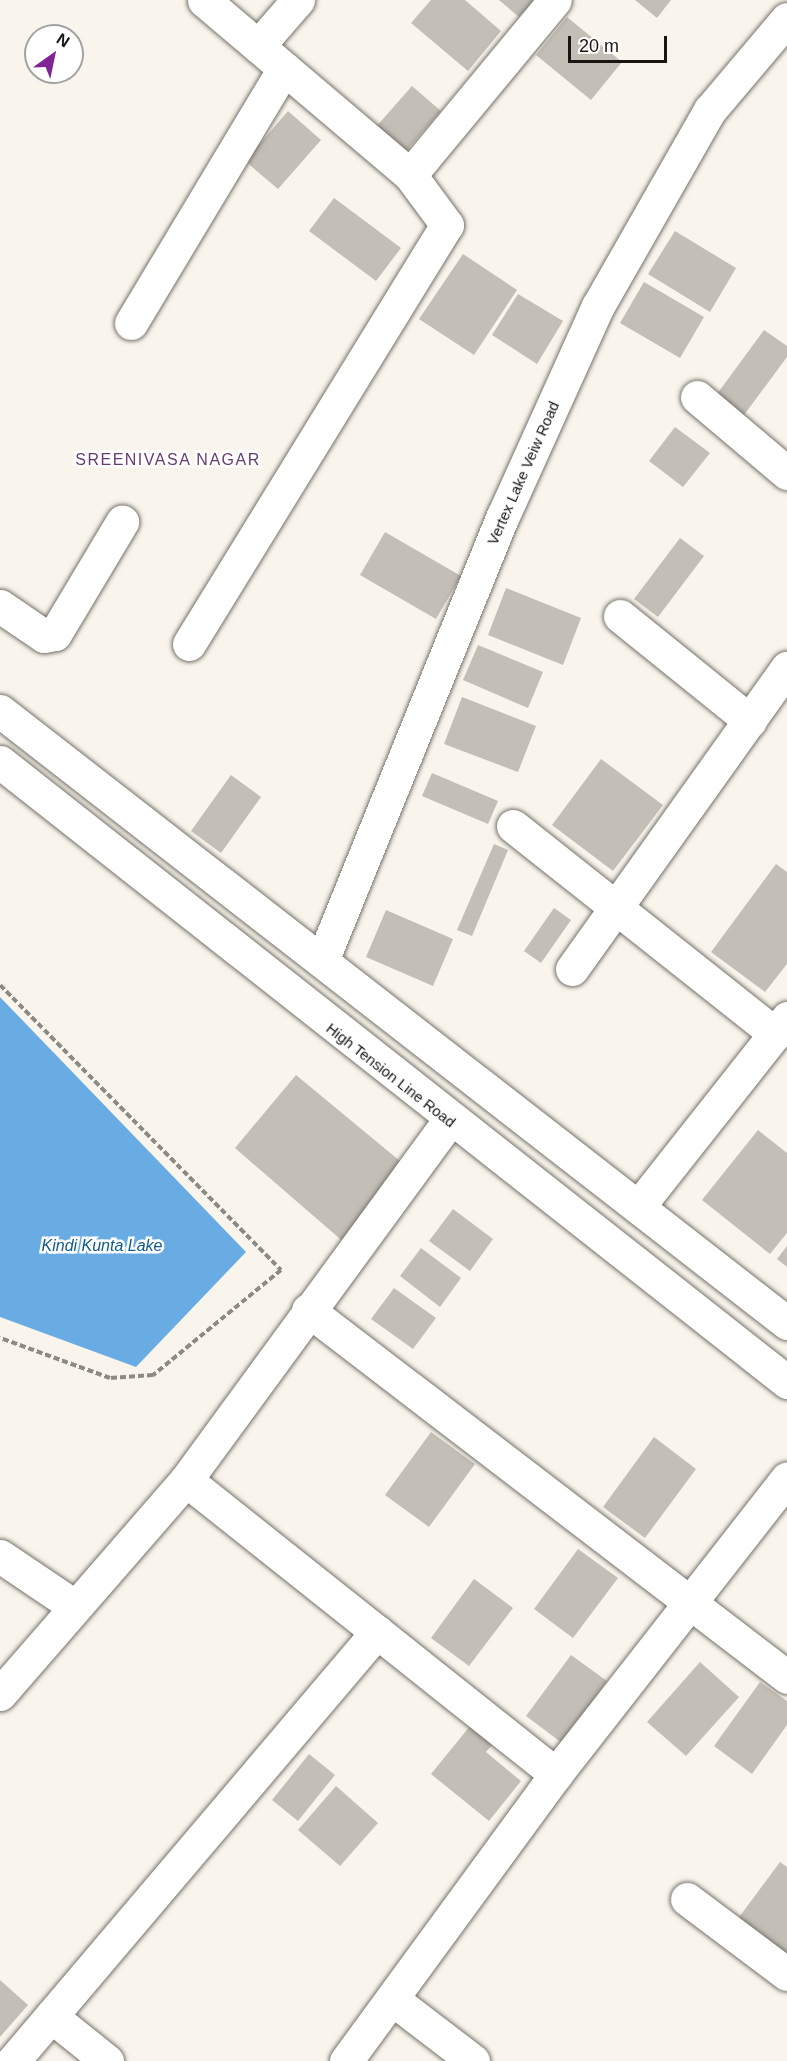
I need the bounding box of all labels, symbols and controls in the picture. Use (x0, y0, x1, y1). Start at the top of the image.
north arrow (24, 24, 84, 84)
scale bar (571, 24, 670, 62)
text: N (54, 30, 72, 50)
text: 20 m (579, 36, 619, 56)
street label: Vertex Lake Veiw Road (483, 398, 563, 548)
district label: SREENIVASA NAGAR (75, 450, 261, 470)
street label: High Tension Line Road (323, 1019, 459, 1131)
water label: Kindi Kunta Lake (42, 1236, 162, 1256)

